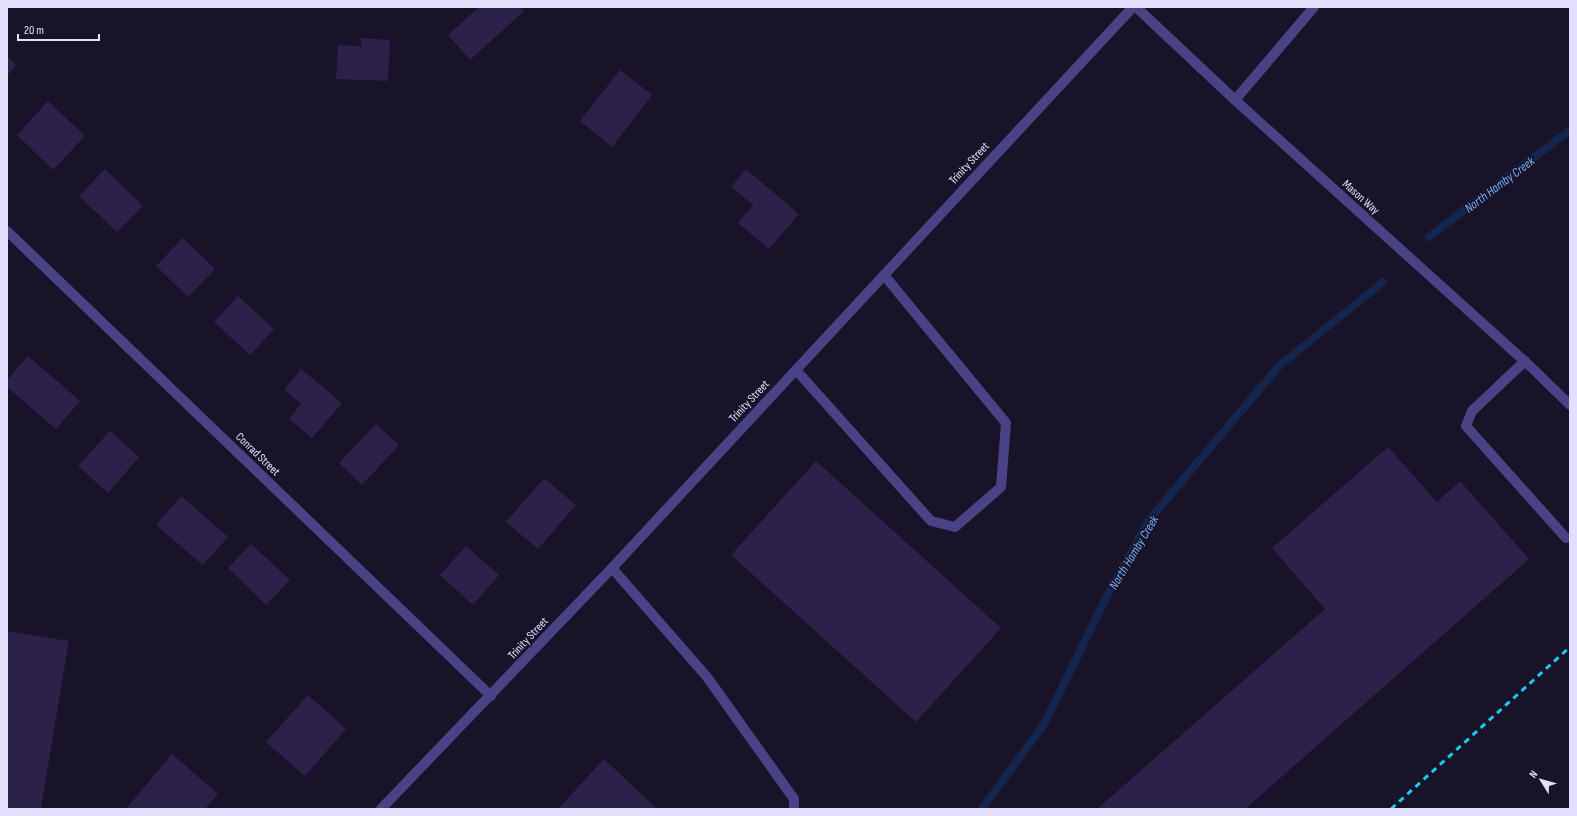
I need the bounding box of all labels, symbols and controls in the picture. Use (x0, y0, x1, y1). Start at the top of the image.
scale bar (18, 16, 99, 42)
text: 20 m (24, 23, 44, 38)
street label: Trinity Street (946, 139, 993, 188)
water label: North Hamby Creek (1461, 153, 1539, 216)
street label: Mason Way (1339, 177, 1383, 218)
street label: Trinity Street (726, 377, 773, 426)
street label: Conrad Street (232, 430, 283, 479)
water label: North Hamby Creek (1105, 512, 1163, 592)
street label: Trinity Street (505, 614, 552, 663)
north arrow (1521, 760, 1561, 800)
text: N (1526, 768, 1540, 781)

